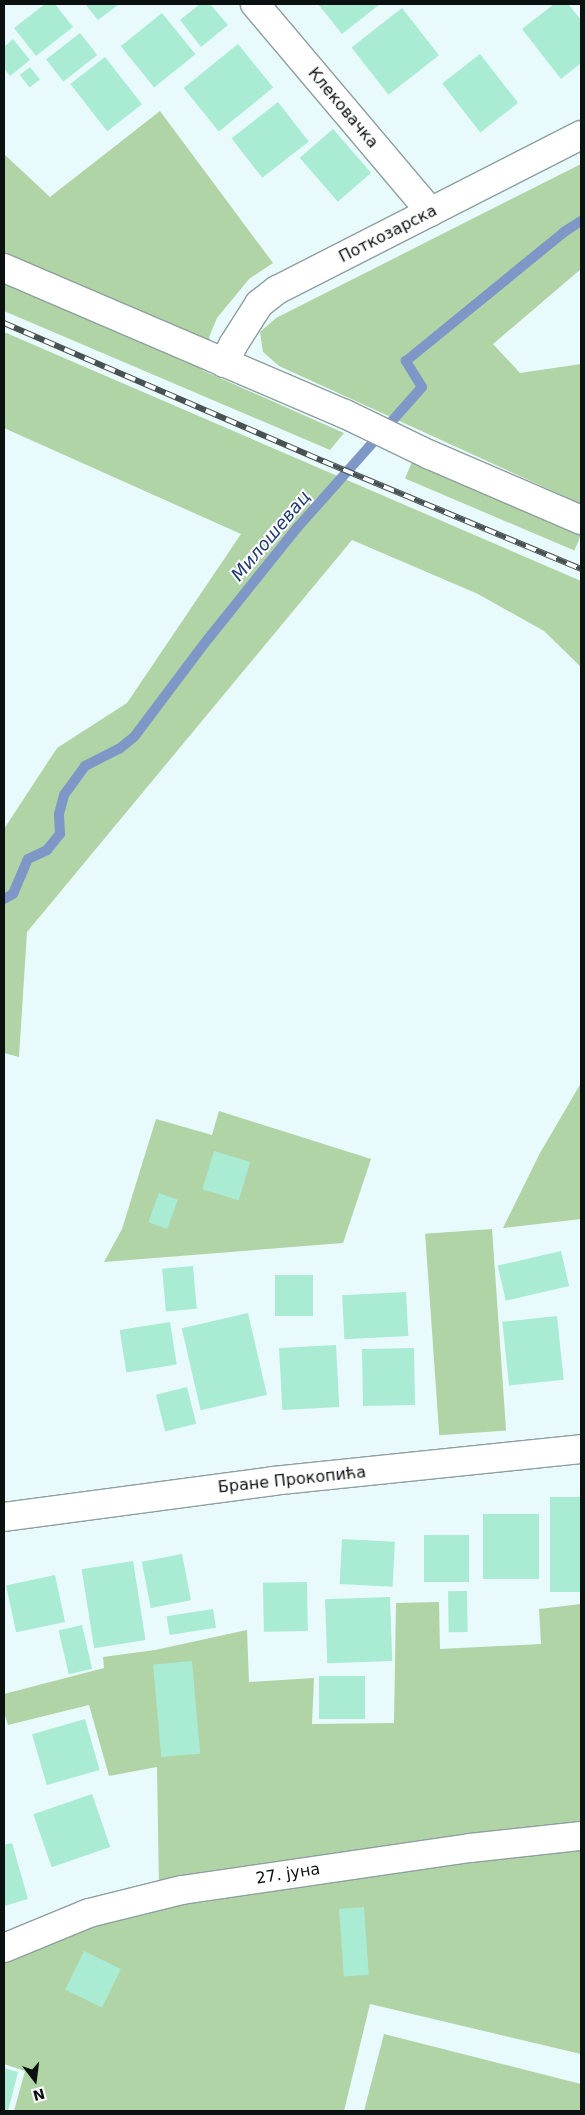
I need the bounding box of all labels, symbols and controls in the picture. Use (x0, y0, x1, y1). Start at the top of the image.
street label: Клековачка (304, 64, 382, 152)
street label: Поткозарска (336, 201, 440, 267)
water label: Милошевац (227, 486, 315, 586)
street label: Бране Прокопића (217, 1463, 367, 1497)
street label: 27. јуна (255, 1859, 321, 1889)
north arrow (10, 2055, 60, 2105)
text: N (31, 2085, 47, 2104)

